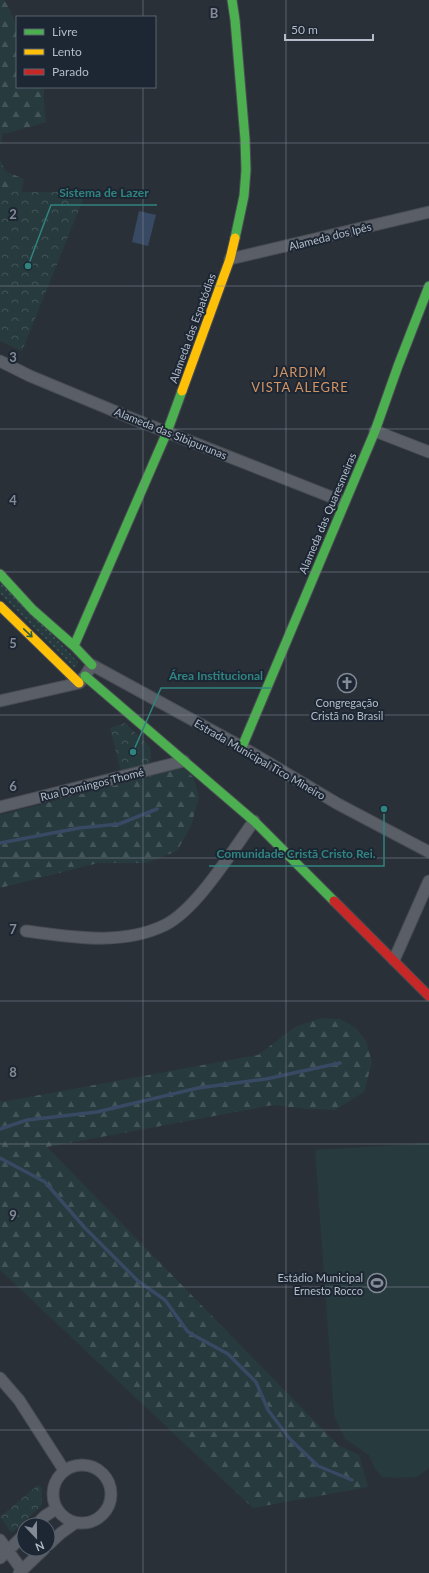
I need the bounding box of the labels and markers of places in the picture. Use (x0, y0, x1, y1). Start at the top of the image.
callout: Sistema de Lazer (51, 181, 157, 205)
callout: Área Institucional (161, 664, 271, 688)
church icon: Congregação Cristã no Brasil (336, 672, 358, 694)
place label: Congregação Cristã no Brasil (311, 696, 383, 722)
callout: Comunidade Cristã Cristo Rei. (209, 842, 384, 866)
place label: Estádio Municipal Ernesto Rocco (278, 1271, 363, 1297)
sports icon: Estádio Municipal Ernesto Rocco (366, 1272, 388, 1294)

